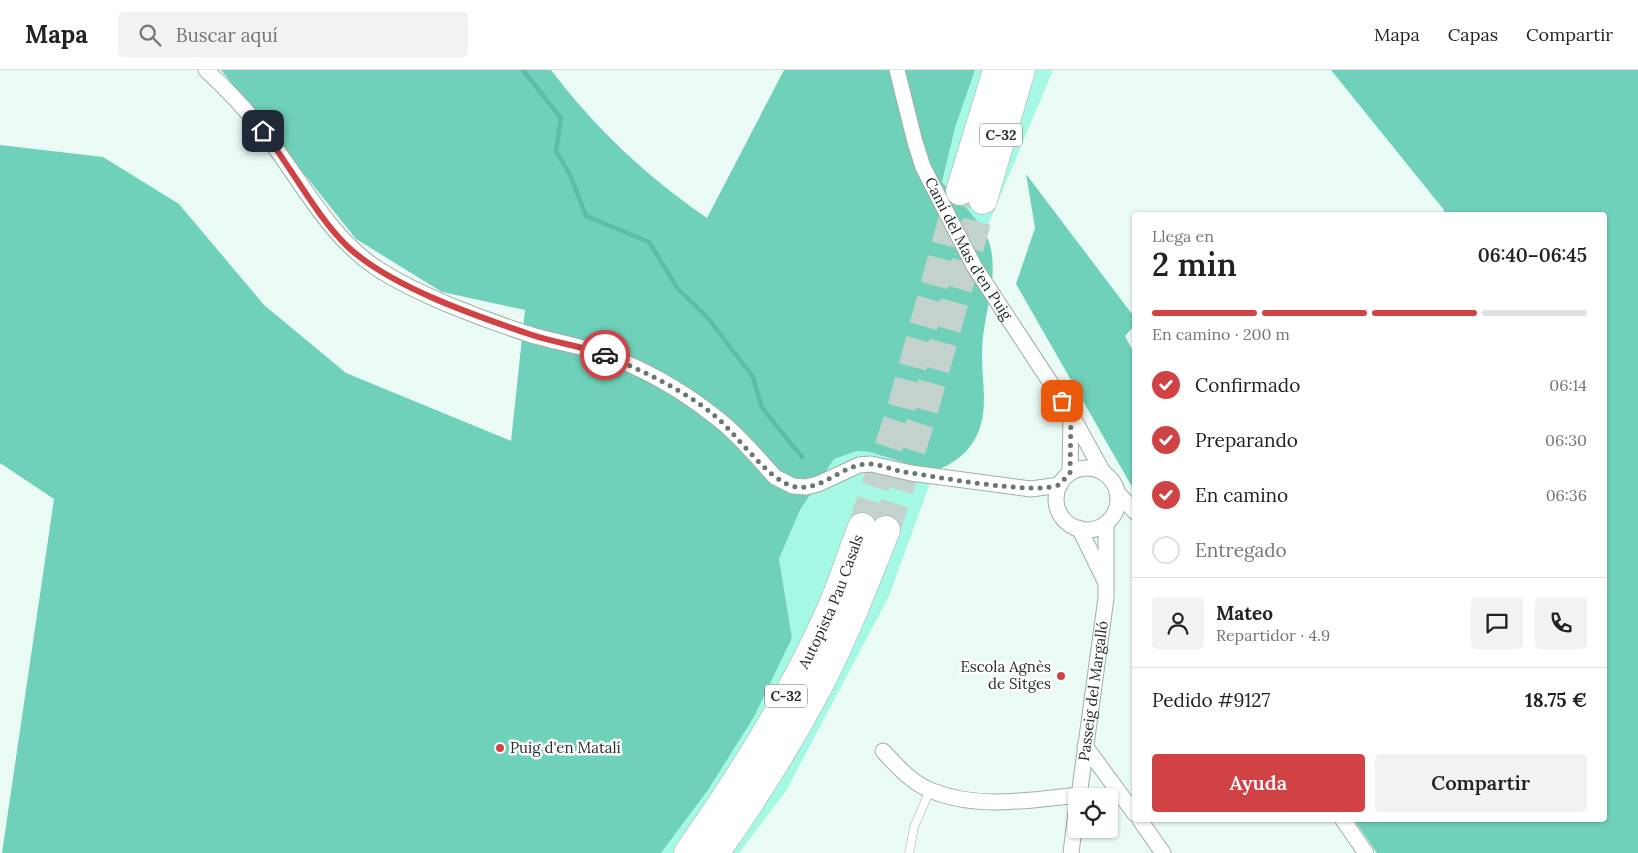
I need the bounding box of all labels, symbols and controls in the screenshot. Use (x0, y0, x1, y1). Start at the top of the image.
search box (118, 12, 468, 57)
text: Mapa (25, 19, 88, 50)
icon: search (136, 21, 164, 49)
text: Buscar aquí (176, 23, 278, 47)
text: Mapa (1374, 23, 1420, 46)
text: Capas (1448, 23, 1498, 46)
text: Compartir (1526, 23, 1613, 46)
pin (242, 110, 284, 152)
icon: home (249, 117, 277, 145)
road number: C-32 (980, 124, 1022, 146)
street label: Camí del Mas d'en Puig (921, 174, 1017, 324)
text: Llega en (1152, 226, 1214, 246)
text: 06:40–06:45 (1478, 243, 1587, 267)
text: 2 min (1152, 244, 1237, 285)
text: En camino · 200 m (1152, 324, 1290, 344)
courier (580, 330, 630, 380)
icon: car (591, 341, 619, 369)
icon: check (1152, 371, 1180, 399)
text: Confirmado (1195, 373, 1300, 397)
text: 06:14 (1549, 375, 1587, 395)
pin (1041, 380, 1083, 422)
icon: bag (1048, 387, 1076, 415)
icon: check (1152, 426, 1180, 454)
text: Preparando (1195, 428, 1298, 452)
text: 06:30 (1545, 430, 1587, 450)
icon: check (1152, 481, 1180, 509)
text: En camino (1195, 483, 1288, 507)
text: 06:36 (1546, 485, 1587, 505)
street label: Autopista Pau Casals (793, 532, 867, 673)
text: Entregado (1195, 538, 1287, 562)
button: person (1152, 597, 1204, 649)
button: chat (1471, 597, 1523, 649)
button: phone (1535, 597, 1587, 649)
text: Mateo (1216, 601, 1273, 625)
street label: Passeig del Margalló (1074, 619, 1112, 762)
text: Repartidor · 4.9 (1216, 625, 1330, 645)
place label: Escola Agnès de Sitges (960, 657, 1051, 693)
marker: Escola Agnès de Sitges (1055, 670, 1067, 682)
road number: C-32 (765, 684, 807, 708)
text: Pedido #9127 (1152, 688, 1270, 712)
text: 18.75 € (1525, 688, 1587, 712)
place label: Puig d'en Matalí (510, 738, 621, 757)
marker: Puig d'en Matalí (494, 742, 506, 754)
button: Ayuda (1152, 754, 1365, 812)
button: Compartir (1375, 754, 1587, 812)
map controls (1068, 788, 1118, 838)
button: locate (1068, 788, 1118, 838)

